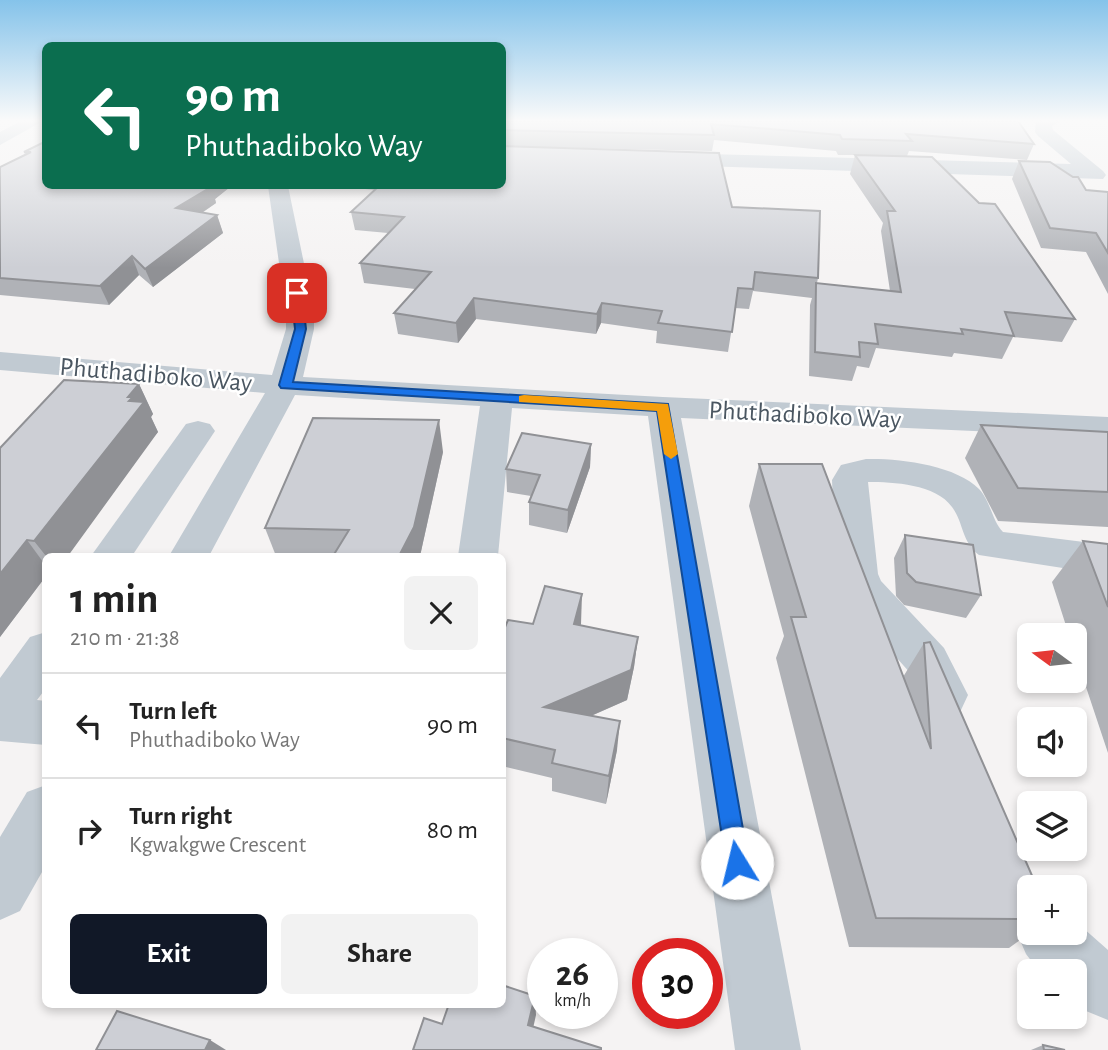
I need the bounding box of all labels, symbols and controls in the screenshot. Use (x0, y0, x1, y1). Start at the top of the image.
icon: left (70, 70, 161, 161)
text: 90 m (185, 72, 281, 121)
text: Phuthadiboko Way (185, 130, 423, 162)
pin (267, 263, 327, 323)
icon: arrive (278, 274, 316, 312)
street label: Phuthadiboko Way (59, 354, 253, 396)
street label: Phuthadiboko Way (708, 397, 902, 433)
button: close (404, 576, 478, 650)
text: 1 min (70, 578, 159, 620)
north arrow (1017, 623, 1087, 693)
map controls (1017, 623, 1087, 1029)
text: 210 m · 21:38 (70, 627, 180, 650)
text: Turn left (129, 698, 217, 724)
icon: left (70, 707, 108, 745)
button: sound (1017, 707, 1087, 777)
text: 90 m (427, 712, 478, 738)
text: Phuthadiboko Way (129, 729, 300, 752)
button: layers (1017, 791, 1087, 861)
text: Turn right (129, 803, 232, 829)
icon: right (70, 812, 108, 850)
text: 80 m (427, 817, 478, 843)
position arrow (700, 826, 774, 900)
text: Kgwakgwe Crescent (129, 834, 306, 857)
button: + (1017, 875, 1087, 945)
button: Exit (70, 914, 267, 994)
button: Share (281, 914, 478, 994)
speed limit sign: 30 (632, 938, 723, 1029)
text: 26 (556, 957, 589, 992)
button: − (1017, 959, 1087, 1029)
text: km/h (554, 992, 591, 1010)

